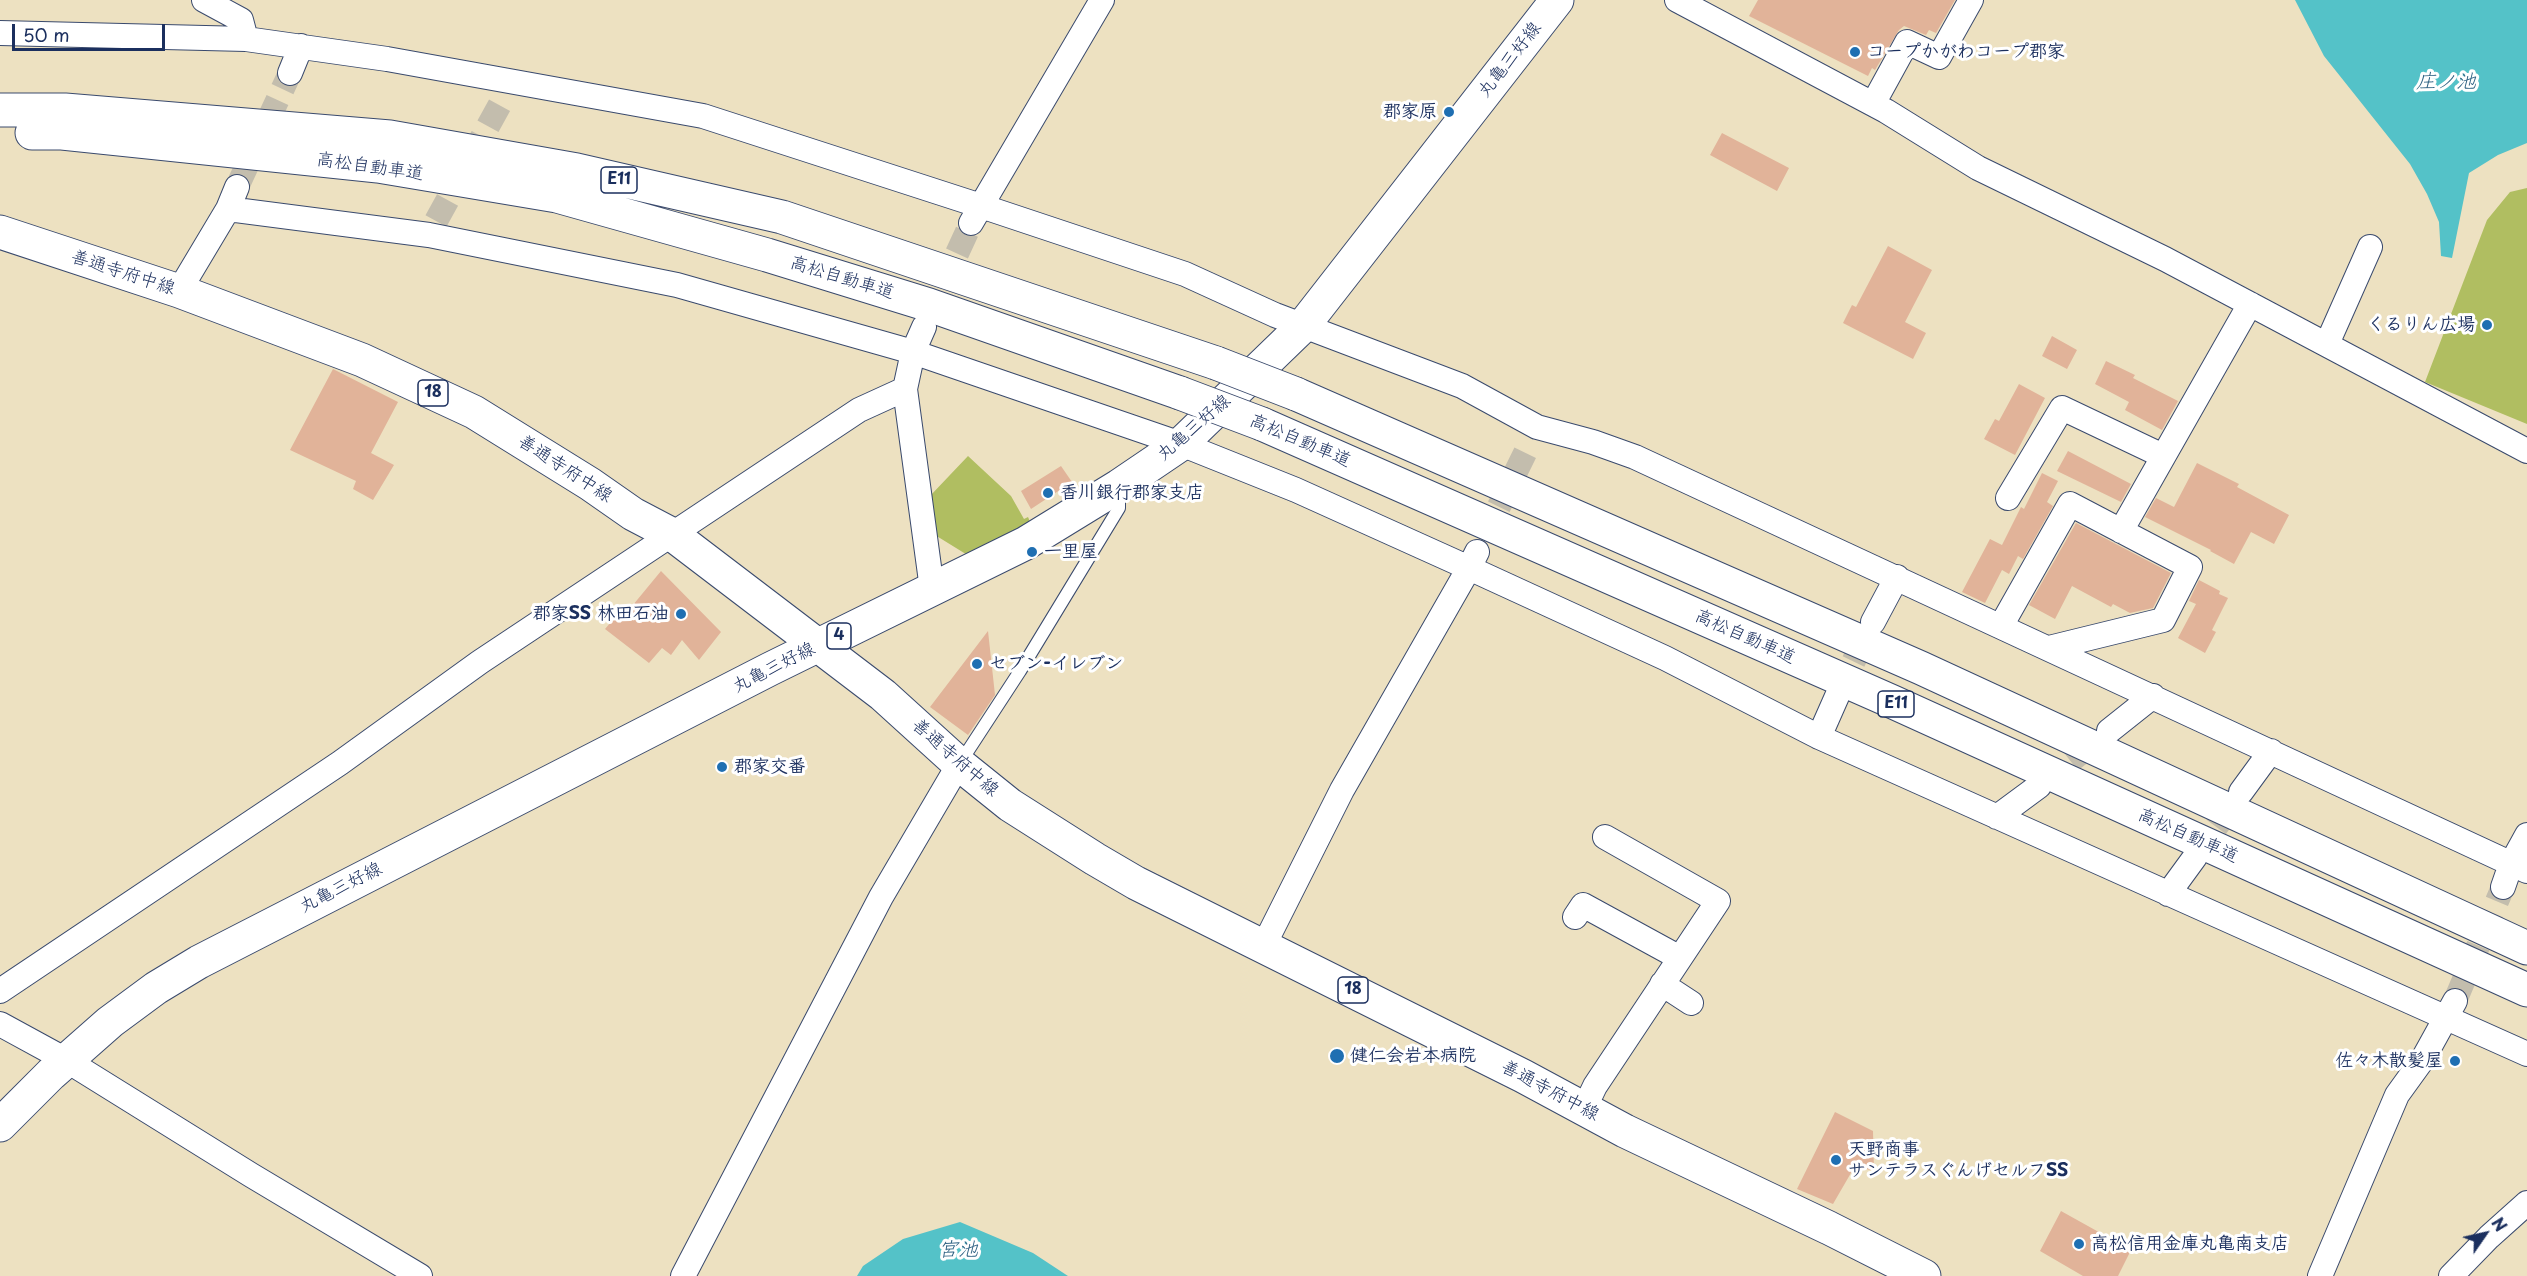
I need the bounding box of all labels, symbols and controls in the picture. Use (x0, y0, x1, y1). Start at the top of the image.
scale bar (15, 12, 168, 50)
street label: 丸亀三好線 (1474, 18, 1546, 102)
text: 50 m (23, 21, 70, 48)
place label: コープかがわコープ郡家 (1867, 41, 2065, 63)
marker: コープかがわコープ郡家 (1848, 45, 1862, 59)
water label: 庄ノ池 (2416, 70, 2476, 94)
place label: 郡家原 (1383, 101, 1437, 123)
marker: 郡家原 (1442, 105, 1456, 119)
street label: 高松自動車道 (315, 149, 425, 185)
road number: E11 (601, 167, 637, 193)
street label: 善通寺府中線 (68, 246, 178, 300)
street label: 高松自動車道 (787, 252, 897, 304)
place label: くるりん広場 (2367, 314, 2475, 336)
marker: くるりん広場 (2480, 318, 2494, 332)
road number: 18 (418, 380, 448, 406)
street label: 丸亀三好線 (1153, 390, 1235, 466)
street label: 高松自動車道 (1246, 410, 1354, 472)
street label: 善通寺府中線 (514, 431, 616, 507)
place label: 香川銀行郡家支店 (1060, 482, 1204, 504)
marker: 香川銀行郡家支店 (1041, 486, 1055, 500)
place label: 一里屋 (1044, 541, 1098, 563)
marker: 一里屋 (1025, 545, 1039, 559)
place label: 郡家SS 林田石油 (533, 603, 669, 625)
street label: 高松自動車道 (1691, 605, 1799, 669)
marker: 郡家SS 林田石油 (674, 607, 688, 621)
road number: 4 (827, 623, 851, 649)
street label: 丸亀三好線 (729, 638, 819, 698)
place label: セブン-イレブン (989, 653, 1123, 675)
marker: セブン-イレブン (970, 657, 984, 671)
road number: E11 (1878, 691, 1914, 717)
street label: 善通寺府中線 (907, 714, 1003, 802)
place label: 郡家交番 (734, 756, 806, 778)
marker: 郡家交番 (715, 760, 729, 774)
street label: 高松自動車道 (2134, 804, 2242, 868)
street label: 丸亀三好線 (296, 858, 386, 918)
road number: 18 (1338, 977, 1368, 1003)
place label: 健仁会岩本病院 (1350, 1045, 1476, 1067)
marker: 健仁会岩本病院 (1328, 1047, 1346, 1065)
place label: 佐々木散髪屋 (2335, 1050, 2443, 1072)
marker: 佐々木散髪屋 (2448, 1054, 2462, 1068)
street label: 善通寺府中線 (1497, 1056, 1603, 1126)
place label: 天野商事 サンテラスぐんげセルフSS (1848, 1139, 2068, 1182)
marker: 天野商事 サンテラスぐんげセルフSS (1829, 1153, 1843, 1167)
north arrow (2455, 1204, 2515, 1264)
text: N (2486, 1212, 2513, 1236)
place label: 高松信用金庫丸亀南支店 (2091, 1233, 2289, 1255)
marker: 高松信用金庫丸亀南支店 (2072, 1237, 2086, 1251)
water label: 宮池 (938, 1238, 978, 1262)

